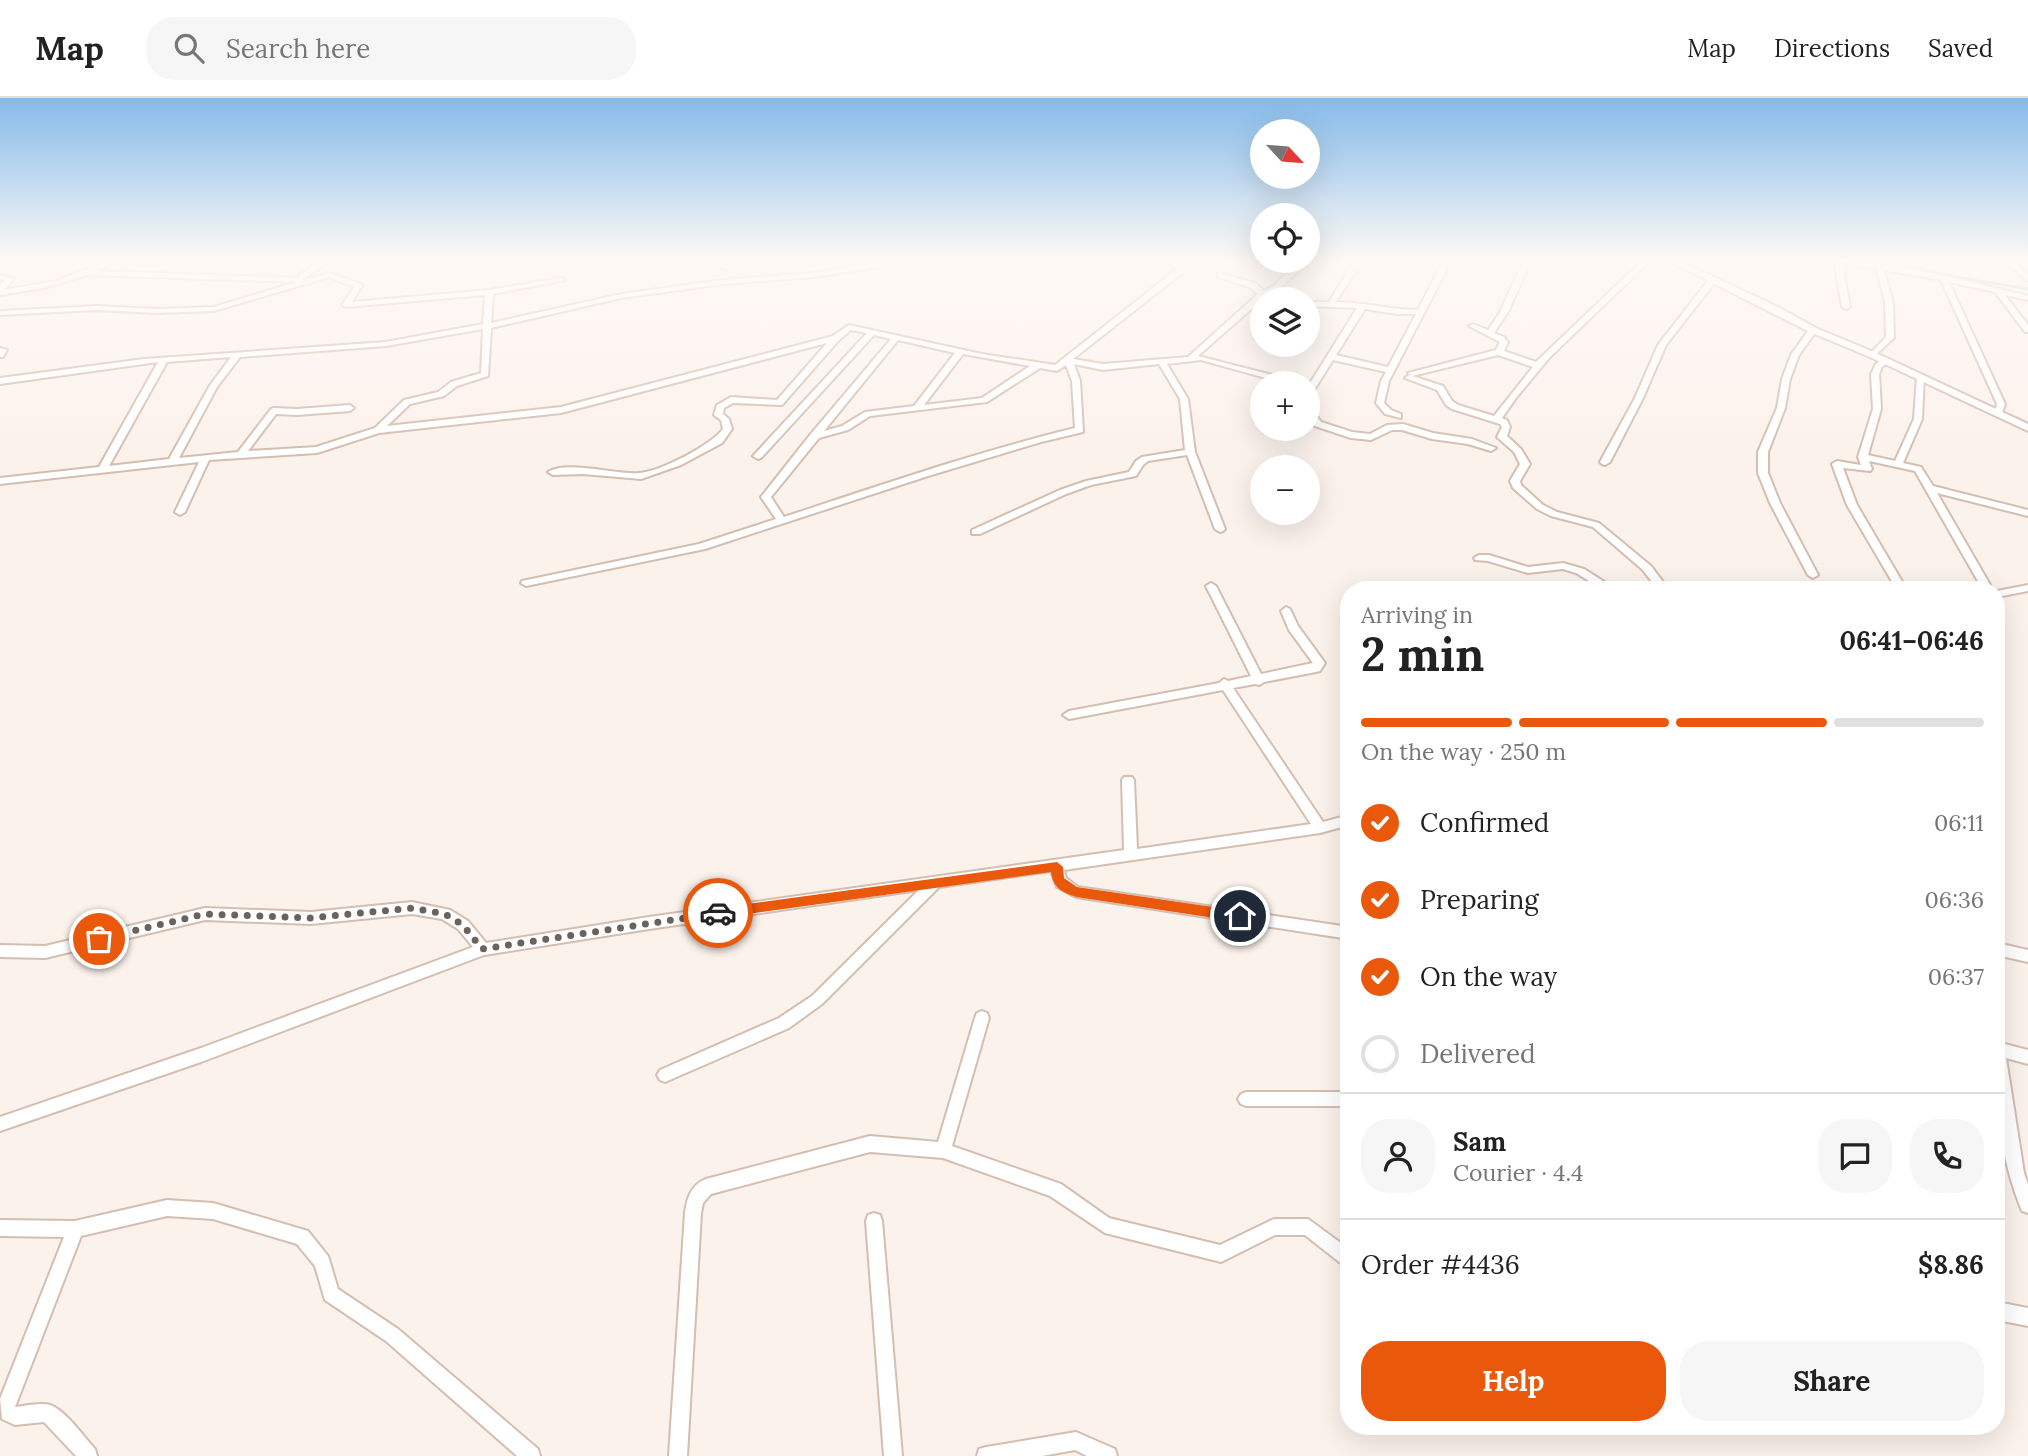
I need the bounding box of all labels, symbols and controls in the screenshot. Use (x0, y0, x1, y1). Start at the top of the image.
search box (146, 17, 636, 80)
text: Map (35, 27, 104, 69)
icon: search (170, 29, 208, 67)
text: Search here (226, 32, 370, 65)
text: Map (1687, 33, 1736, 64)
text: Directions (1774, 33, 1890, 64)
text: Saved (1928, 33, 1993, 64)
north arrow (1250, 119, 1320, 189)
map controls (1250, 119, 1320, 525)
button: locate (1250, 203, 1320, 273)
button: layers (1250, 287, 1320, 357)
button: + (1250, 371, 1320, 441)
button: − (1250, 455, 1320, 525)
text: Arriving in (1361, 600, 1473, 629)
text: 06:41–06:46 (1839, 624, 1984, 657)
text: 2 min (1361, 625, 1484, 684)
text: On the way · 250 m (1361, 737, 1566, 766)
icon: check (1361, 804, 1399, 842)
text: Confirmed (1420, 806, 1549, 839)
text: 06:11 (1934, 808, 1984, 837)
courier (683, 878, 753, 948)
icon: check (1361, 881, 1399, 919)
text: Preparing (1420, 883, 1539, 916)
text: 06:36 (1925, 885, 1984, 914)
pin (1210, 886, 1270, 946)
icon: car (699, 894, 737, 932)
icon: home (1221, 897, 1259, 935)
pin (69, 909, 129, 969)
icon: bag (80, 920, 118, 958)
icon: check (1361, 958, 1399, 996)
text: On the way (1420, 960, 1557, 993)
text: 06:37 (1928, 962, 1984, 991)
text: Delivered (1420, 1037, 1536, 1070)
button: person (1361, 1119, 1435, 1193)
button: chat (1818, 1119, 1892, 1193)
button: phone (1910, 1119, 1984, 1193)
text: Sam (1453, 1125, 1506, 1158)
text: Courier · 4.4 (1453, 1158, 1584, 1187)
text: Order #4436 (1361, 1248, 1520, 1281)
text: $8.86 (1918, 1248, 1984, 1281)
button: Help (1361, 1341, 1666, 1421)
button: Share (1680, 1341, 1984, 1421)

